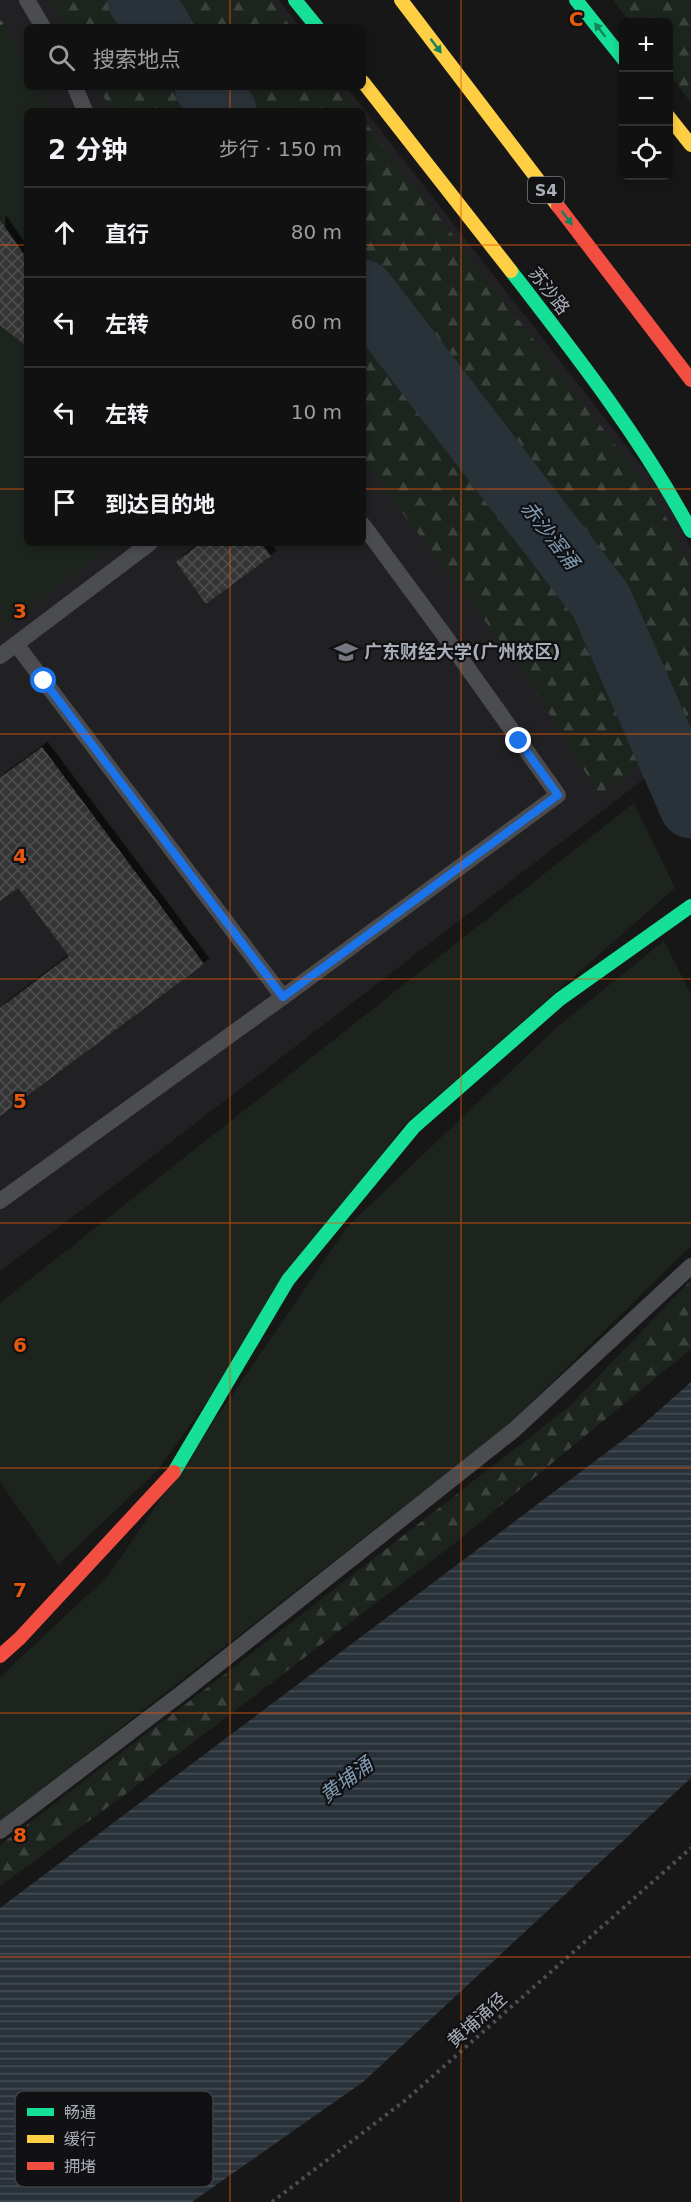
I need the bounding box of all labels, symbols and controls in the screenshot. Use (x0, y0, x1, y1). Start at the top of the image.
text: C (569, 7, 583, 31)
map controls (619, 18, 673, 180)
button: + (619, 18, 673, 72)
one-way arrow (593, 22, 606, 38)
search box (24, 24, 366, 90)
one-way arrow (430, 38, 442, 54)
icon: search (45, 41, 78, 74)
text: 搜索地点 (93, 47, 181, 72)
button: − (619, 72, 673, 126)
button: locate (619, 126, 673, 180)
text: 2 分钟 (48, 135, 127, 165)
text: 步行 · 150 m (219, 137, 342, 161)
road number: S4 (528, 177, 564, 203)
one-way arrow (561, 210, 574, 226)
icon: ahead (48, 216, 81, 249)
text: 80 m (291, 220, 342, 244)
text: 直行 (105, 222, 149, 247)
street label: 苏沙路 (524, 263, 574, 318)
icon: left (48, 306, 81, 339)
text: 60 m (291, 310, 342, 334)
text: 左转 (105, 312, 149, 337)
icon: left (48, 396, 81, 429)
text: 10 m (291, 400, 342, 424)
text: 左转 (105, 402, 149, 427)
icon: arrive (48, 486, 81, 519)
text: 到达目的地 (105, 492, 215, 517)
water label: 赤沙滘涌 (516, 496, 585, 575)
text: 3 (13, 599, 27, 623)
school or university icon: 广东财经大学(广州校区) (333, 639, 359, 665)
place label: 广东财经大学(广州校区) (364, 641, 560, 662)
route start (30, 667, 56, 693)
route end (505, 727, 531, 753)
text: 4 (13, 844, 27, 868)
text: 5 (13, 1089, 27, 1113)
text: 6 (13, 1333, 27, 1357)
text: 7 (13, 1578, 27, 1602)
water label: 黄埔涌 (315, 1751, 379, 1808)
text: 8 (13, 1823, 27, 1847)
street label: 黄埔涌径 (443, 1988, 510, 2052)
legend (15, 2091, 213, 2187)
text: 畅通 (64, 2103, 96, 2122)
text: 缓行 (64, 2130, 96, 2149)
text: 拥堵 (64, 2157, 96, 2176)

